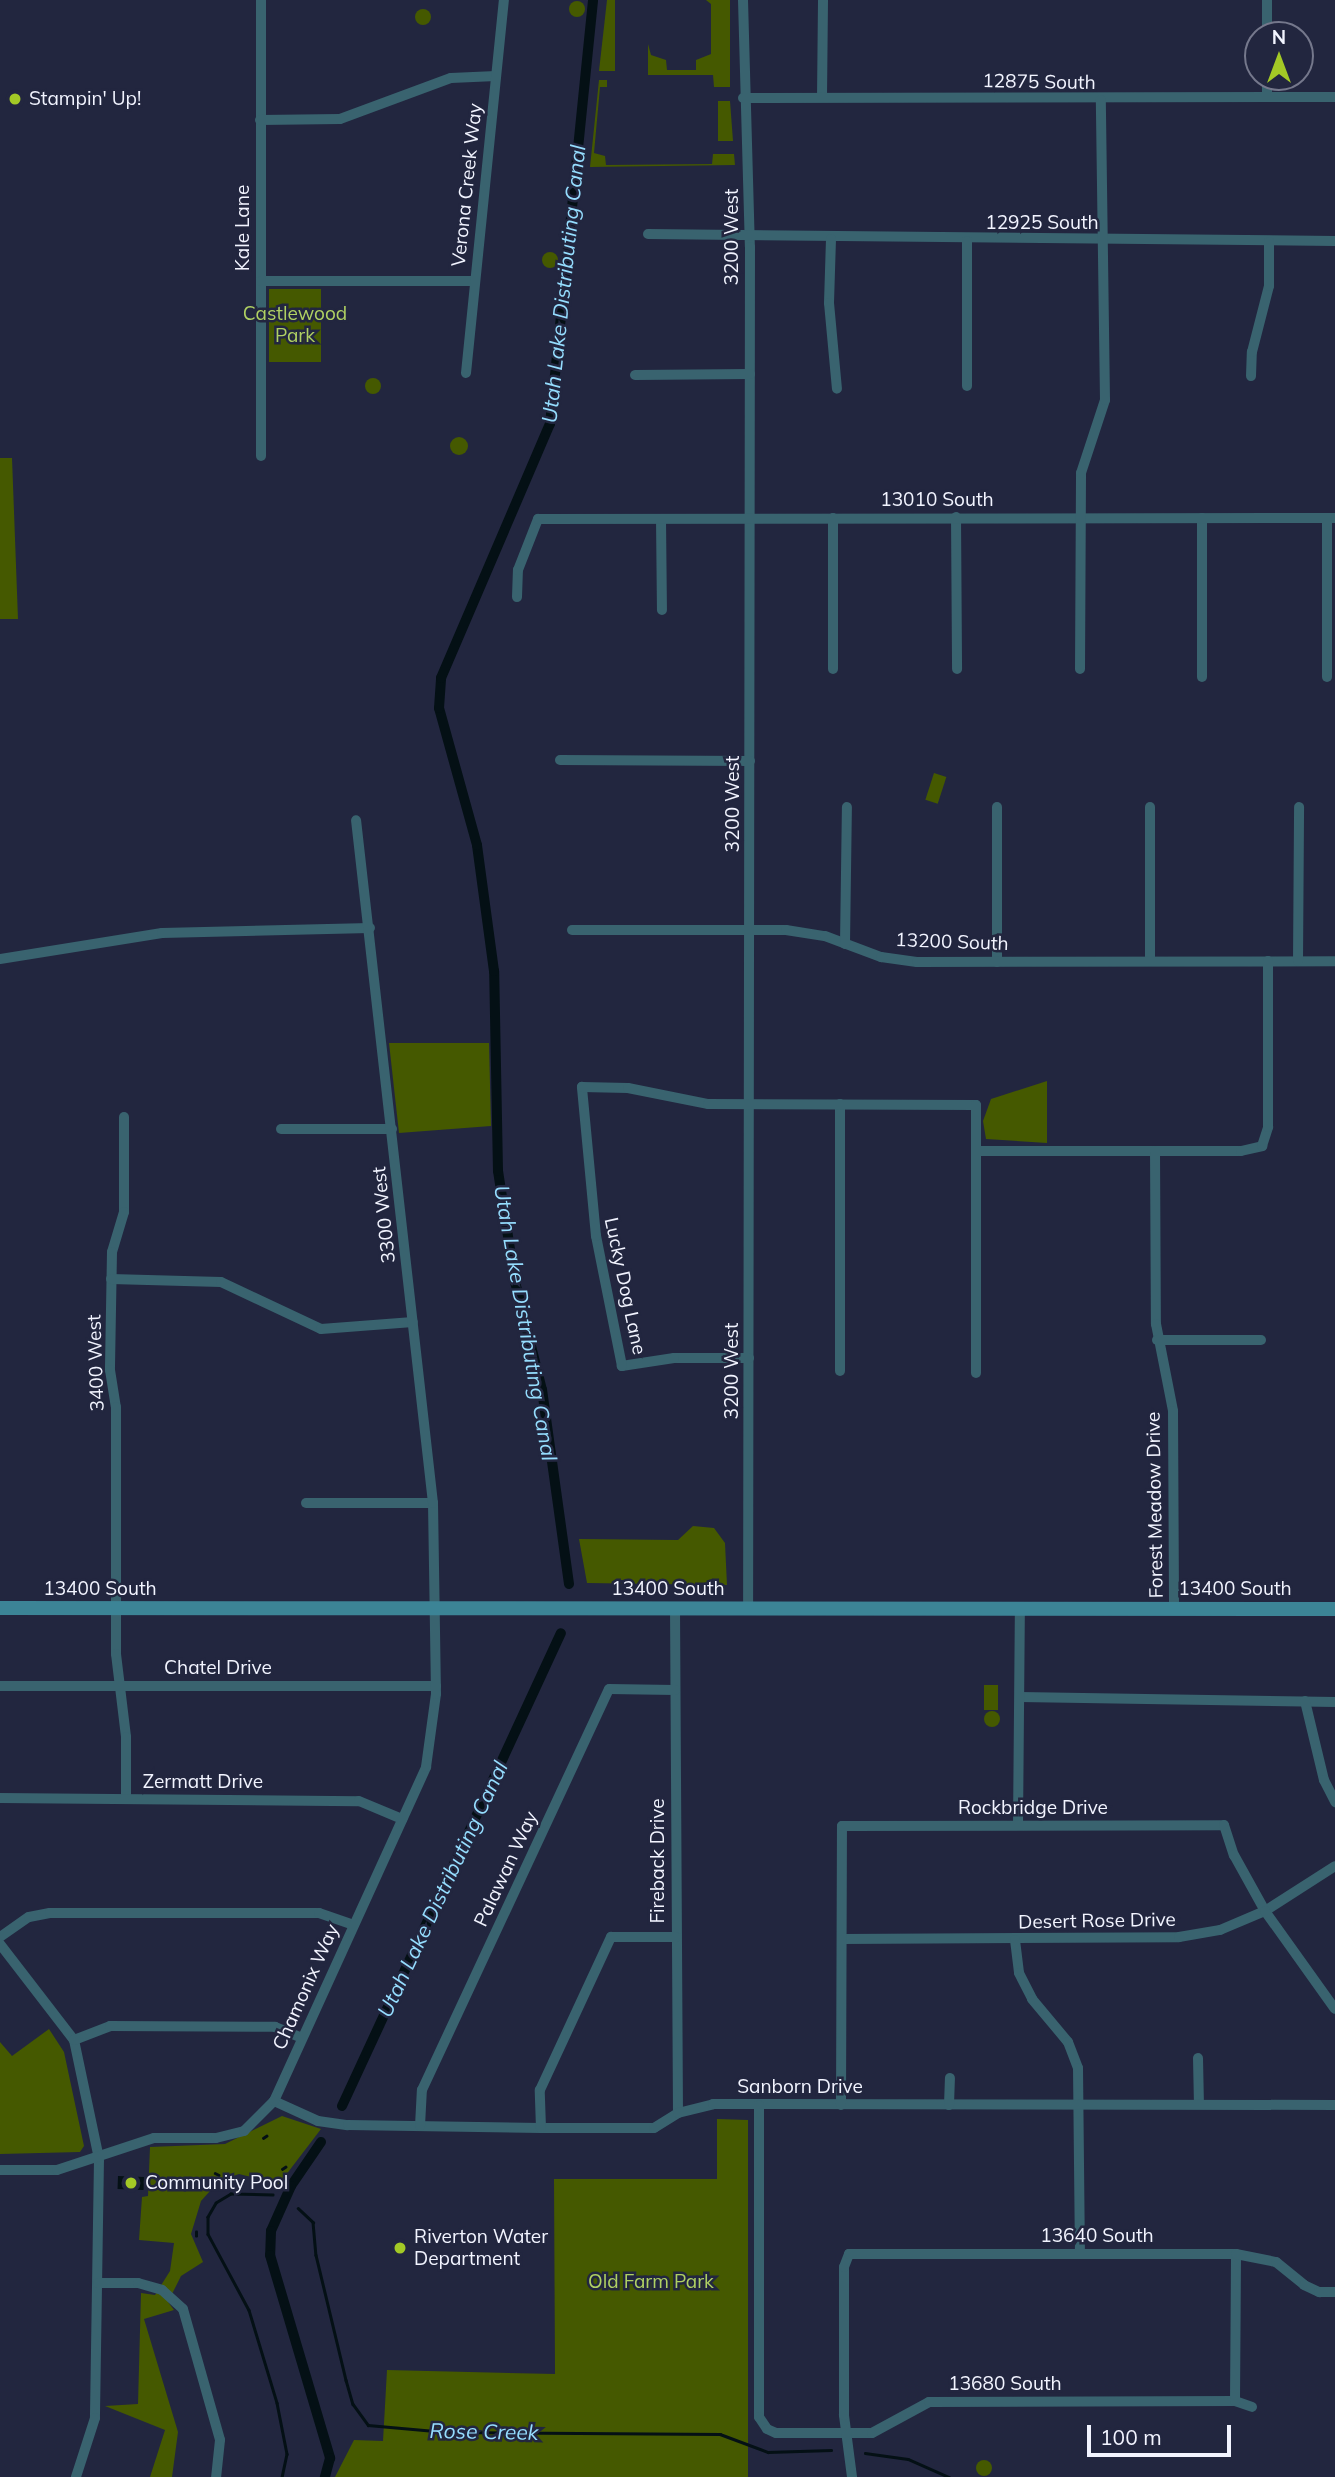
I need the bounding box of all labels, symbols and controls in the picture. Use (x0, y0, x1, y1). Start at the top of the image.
north arrow (1244, 21, 1314, 91)
text: N (1272, 25, 1286, 49)
street label: 12875 South (982, 70, 1096, 94)
place label: Stampin' Up! (29, 88, 141, 110)
marker: Stampin' Up! (7, 91, 23, 107)
street label: Verona Creek Way (447, 102, 487, 268)
water label: Utah Lake Distributing Canal (536, 144, 590, 424)
street label: Kale Lane (232, 185, 254, 271)
street label: 3200 West (721, 189, 743, 285)
street label: 12925 South (985, 212, 1099, 234)
park label: Castlewood Park (243, 303, 347, 347)
street label: 13010 South (880, 489, 994, 511)
street label: 3200 West (722, 756, 744, 852)
street label: 13200 South (895, 929, 1009, 955)
street label: 3300 West (368, 1166, 400, 1264)
water label: Utah Lake Distributing Canal (489, 1183, 563, 1463)
street label: Lucky Dog Lane (599, 1215, 651, 1357)
street label: 3400 West (83, 1314, 109, 1412)
street label: 3200 West (721, 1323, 743, 1419)
street label: Forest Meadow Drive (1142, 1411, 1168, 1599)
street label: 13400 South (43, 1578, 157, 1600)
street label: 13400 South (611, 1578, 725, 1600)
street label: 13400 South (1178, 1578, 1292, 1600)
street label: Chatel Drive (164, 1657, 272, 1679)
water label: Utah Lake Distributing Canal (372, 1757, 512, 2021)
street label: Zermatt Drive (143, 1771, 263, 1793)
street label: Rockbridge Drive (958, 1797, 1108, 1819)
street label: Fireback Drive (647, 1798, 669, 1924)
street label: Palawan Way (469, 1808, 543, 1930)
street label: Desert Rose Drive (1018, 1908, 1176, 1934)
street label: Chamonix Way (268, 1921, 344, 2053)
street label: Sanborn Drive (737, 2076, 863, 2098)
place label: Community Pool (145, 2172, 288, 2194)
marker: Community Pool (123, 2175, 139, 2191)
street label: 13640 South (1040, 2225, 1154, 2247)
place label: Riverton Water Department (414, 2226, 548, 2270)
marker: Riverton Water Department (392, 2240, 408, 2256)
park label: Old Farm Park (588, 2271, 714, 2293)
street label: 13680 South (948, 2373, 1062, 2395)
scale bar (1090, 2410, 1234, 2454)
water label: Rose Creek (429, 2417, 539, 2445)
text: 100 m (1100, 2424, 1162, 2450)

